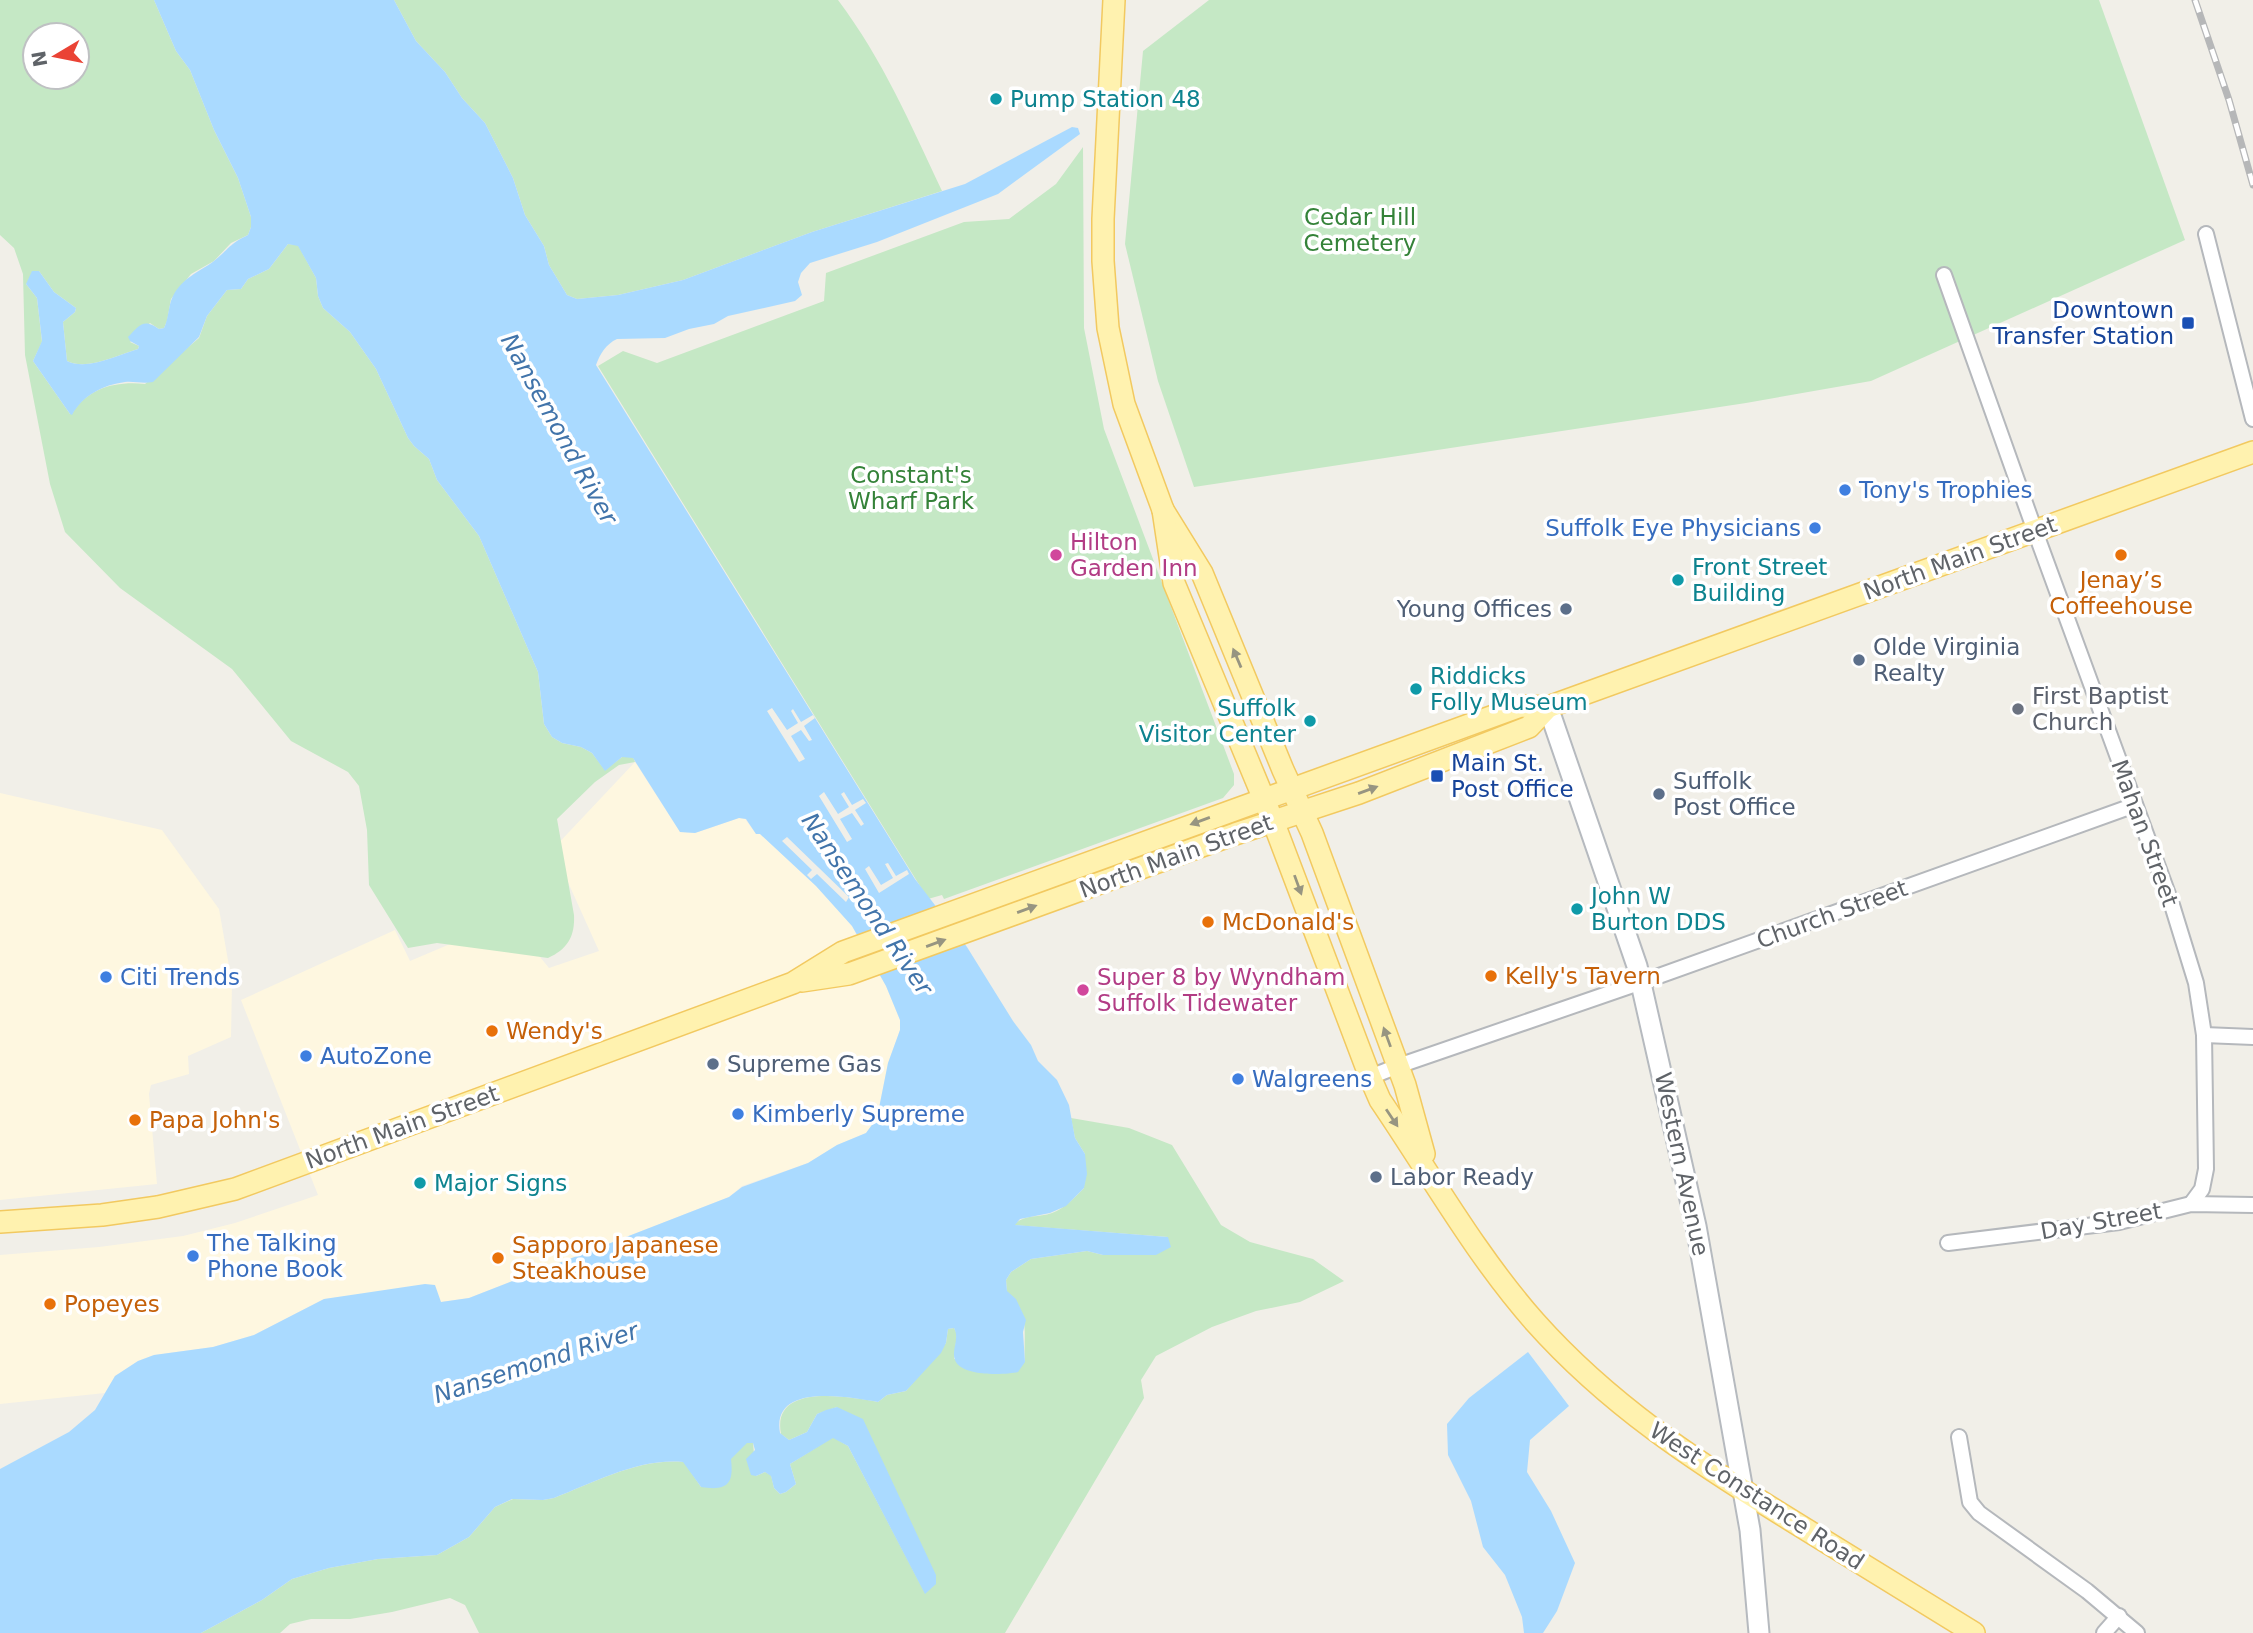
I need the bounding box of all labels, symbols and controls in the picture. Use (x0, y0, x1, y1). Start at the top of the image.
north arrow (21, 21, 91, 91)
text: N (27, 49, 51, 69)
place label: Pump Station 48 (1010, 86, 1201, 112)
marker: Pump Station 48 (988, 91, 1004, 107)
park label: Cedar Hill Cemetery (1303, 204, 1417, 256)
place label: Downtown Transfer Station (1991, 297, 2174, 349)
marker: Downtown Transfer Station (2180, 315, 2196, 331)
water label: Nansemond River (495, 329, 624, 531)
park label: Constant's Wharf Park (848, 462, 975, 514)
place label: Tony's Trophies (1858, 477, 2032, 503)
marker: Tony's Trophies (1837, 482, 1853, 498)
street label: North Main Street (1860, 511, 2060, 605)
place label: Suffolk Eye Physicians (1545, 515, 1801, 541)
marker: Suffolk Eye Physicians (1807, 520, 1823, 536)
place label: Hilton Garden Inn (1070, 529, 1198, 581)
marker: Hilton Garden Inn (1048, 547, 1064, 563)
marker: Jenay’s Coffeehouse (2113, 547, 2129, 563)
place label: Front Street Building (1692, 554, 1827, 606)
place label: Jenay’s Coffeehouse (2049, 567, 2193, 619)
marker: Front Street Building (1670, 572, 1686, 588)
place label: Young Offices (1396, 596, 1552, 622)
marker: Young Offices (1558, 601, 1574, 617)
place label: Olde Virginia Realty (1873, 634, 2020, 686)
one-way arrow (1231, 648, 1243, 668)
marker: Olde Virginia Realty (1851, 652, 1867, 668)
place label: Riddicks Folly Museum (1430, 663, 1588, 715)
marker: Riddicks Folly Museum (1408, 681, 1424, 697)
place label: First Baptist Church (2032, 683, 2169, 735)
place label: Suffolk Visitor Center (1139, 695, 1297, 747)
marker: First Baptist Church (2010, 701, 2026, 717)
marker: Suffolk Visitor Center (1302, 713, 1318, 729)
place label: Main St. Post Office (1451, 750, 1574, 802)
street label: Mahan Street (2106, 756, 2184, 910)
marker: Main St. Post Office (1429, 768, 1445, 784)
place label: Suffolk Post Office (1673, 768, 1796, 820)
one-way arrow (1357, 784, 1378, 795)
marker: Suffolk Post Office (1651, 786, 1667, 802)
water label: Nansemond River (796, 808, 939, 1002)
street label: North Main Street (1076, 809, 1276, 903)
one-way arrow (1189, 816, 1210, 827)
one-way arrow (1292, 874, 1303, 895)
street label: Church Street (1753, 875, 1911, 953)
place label: John W Burton DDS (1589, 883, 1726, 935)
marker: John W Burton DDS (1569, 901, 1585, 917)
one-way arrow (1017, 904, 1038, 915)
place label: McDonald's (1222, 909, 1354, 935)
marker: McDonald's (1200, 914, 1216, 930)
one-way arrow (925, 937, 946, 948)
place label: Kelly's Tavern (1505, 963, 1661, 989)
place label: Citi Trends (120, 964, 240, 990)
place label: Super 8 by Wyndham Suffolk Tidewater (1097, 964, 1345, 1016)
marker: Kelly's Tavern (1483, 968, 1499, 984)
marker: Citi Trends (98, 969, 114, 985)
marker: Super 8 by Wyndham Suffolk Tidewater (1075, 982, 1091, 998)
place label: Wendy's (506, 1018, 603, 1044)
marker: Wendy's (484, 1023, 500, 1039)
one-way arrow (1381, 1027, 1392, 1048)
place label: AutoZone (320, 1043, 432, 1069)
marker: AutoZone (298, 1048, 314, 1064)
place label: Supreme Gas (727, 1051, 882, 1077)
marker: Supreme Gas (705, 1056, 721, 1072)
place label: Walgreens (1252, 1066, 1372, 1092)
street label: Western Avenue (1650, 1070, 1714, 1258)
marker: Walgreens (1230, 1071, 1246, 1087)
street label: North Main Street (302, 1080, 502, 1174)
place label: Kimberly Supreme (752, 1101, 965, 1127)
marker: Kimberly Supreme (730, 1106, 746, 1122)
place label: Papa John's (149, 1107, 280, 1133)
one-way arrow (1385, 1108, 1398, 1127)
marker: Papa John's (127, 1112, 143, 1128)
place label: Labor Ready (1390, 1164, 1534, 1190)
marker: Labor Ready (1368, 1169, 1384, 1185)
place label: Major Signs (434, 1170, 567, 1196)
marker: Major Signs (412, 1175, 428, 1191)
street label: Day Street (2038, 1198, 2164, 1244)
place label: The Talking Phone Book (206, 1230, 343, 1282)
place label: Sapporo Japanese Steakhouse (512, 1232, 719, 1284)
marker: The Talking Phone Book (185, 1248, 201, 1264)
marker: Sapporo Japanese Steakhouse (490, 1250, 506, 1266)
place label: Popeyes (64, 1291, 160, 1317)
marker: Popeyes (42, 1296, 58, 1312)
water label: Nansemond River (430, 1316, 644, 1409)
street label: West Constance Road (1645, 1417, 1869, 1575)

